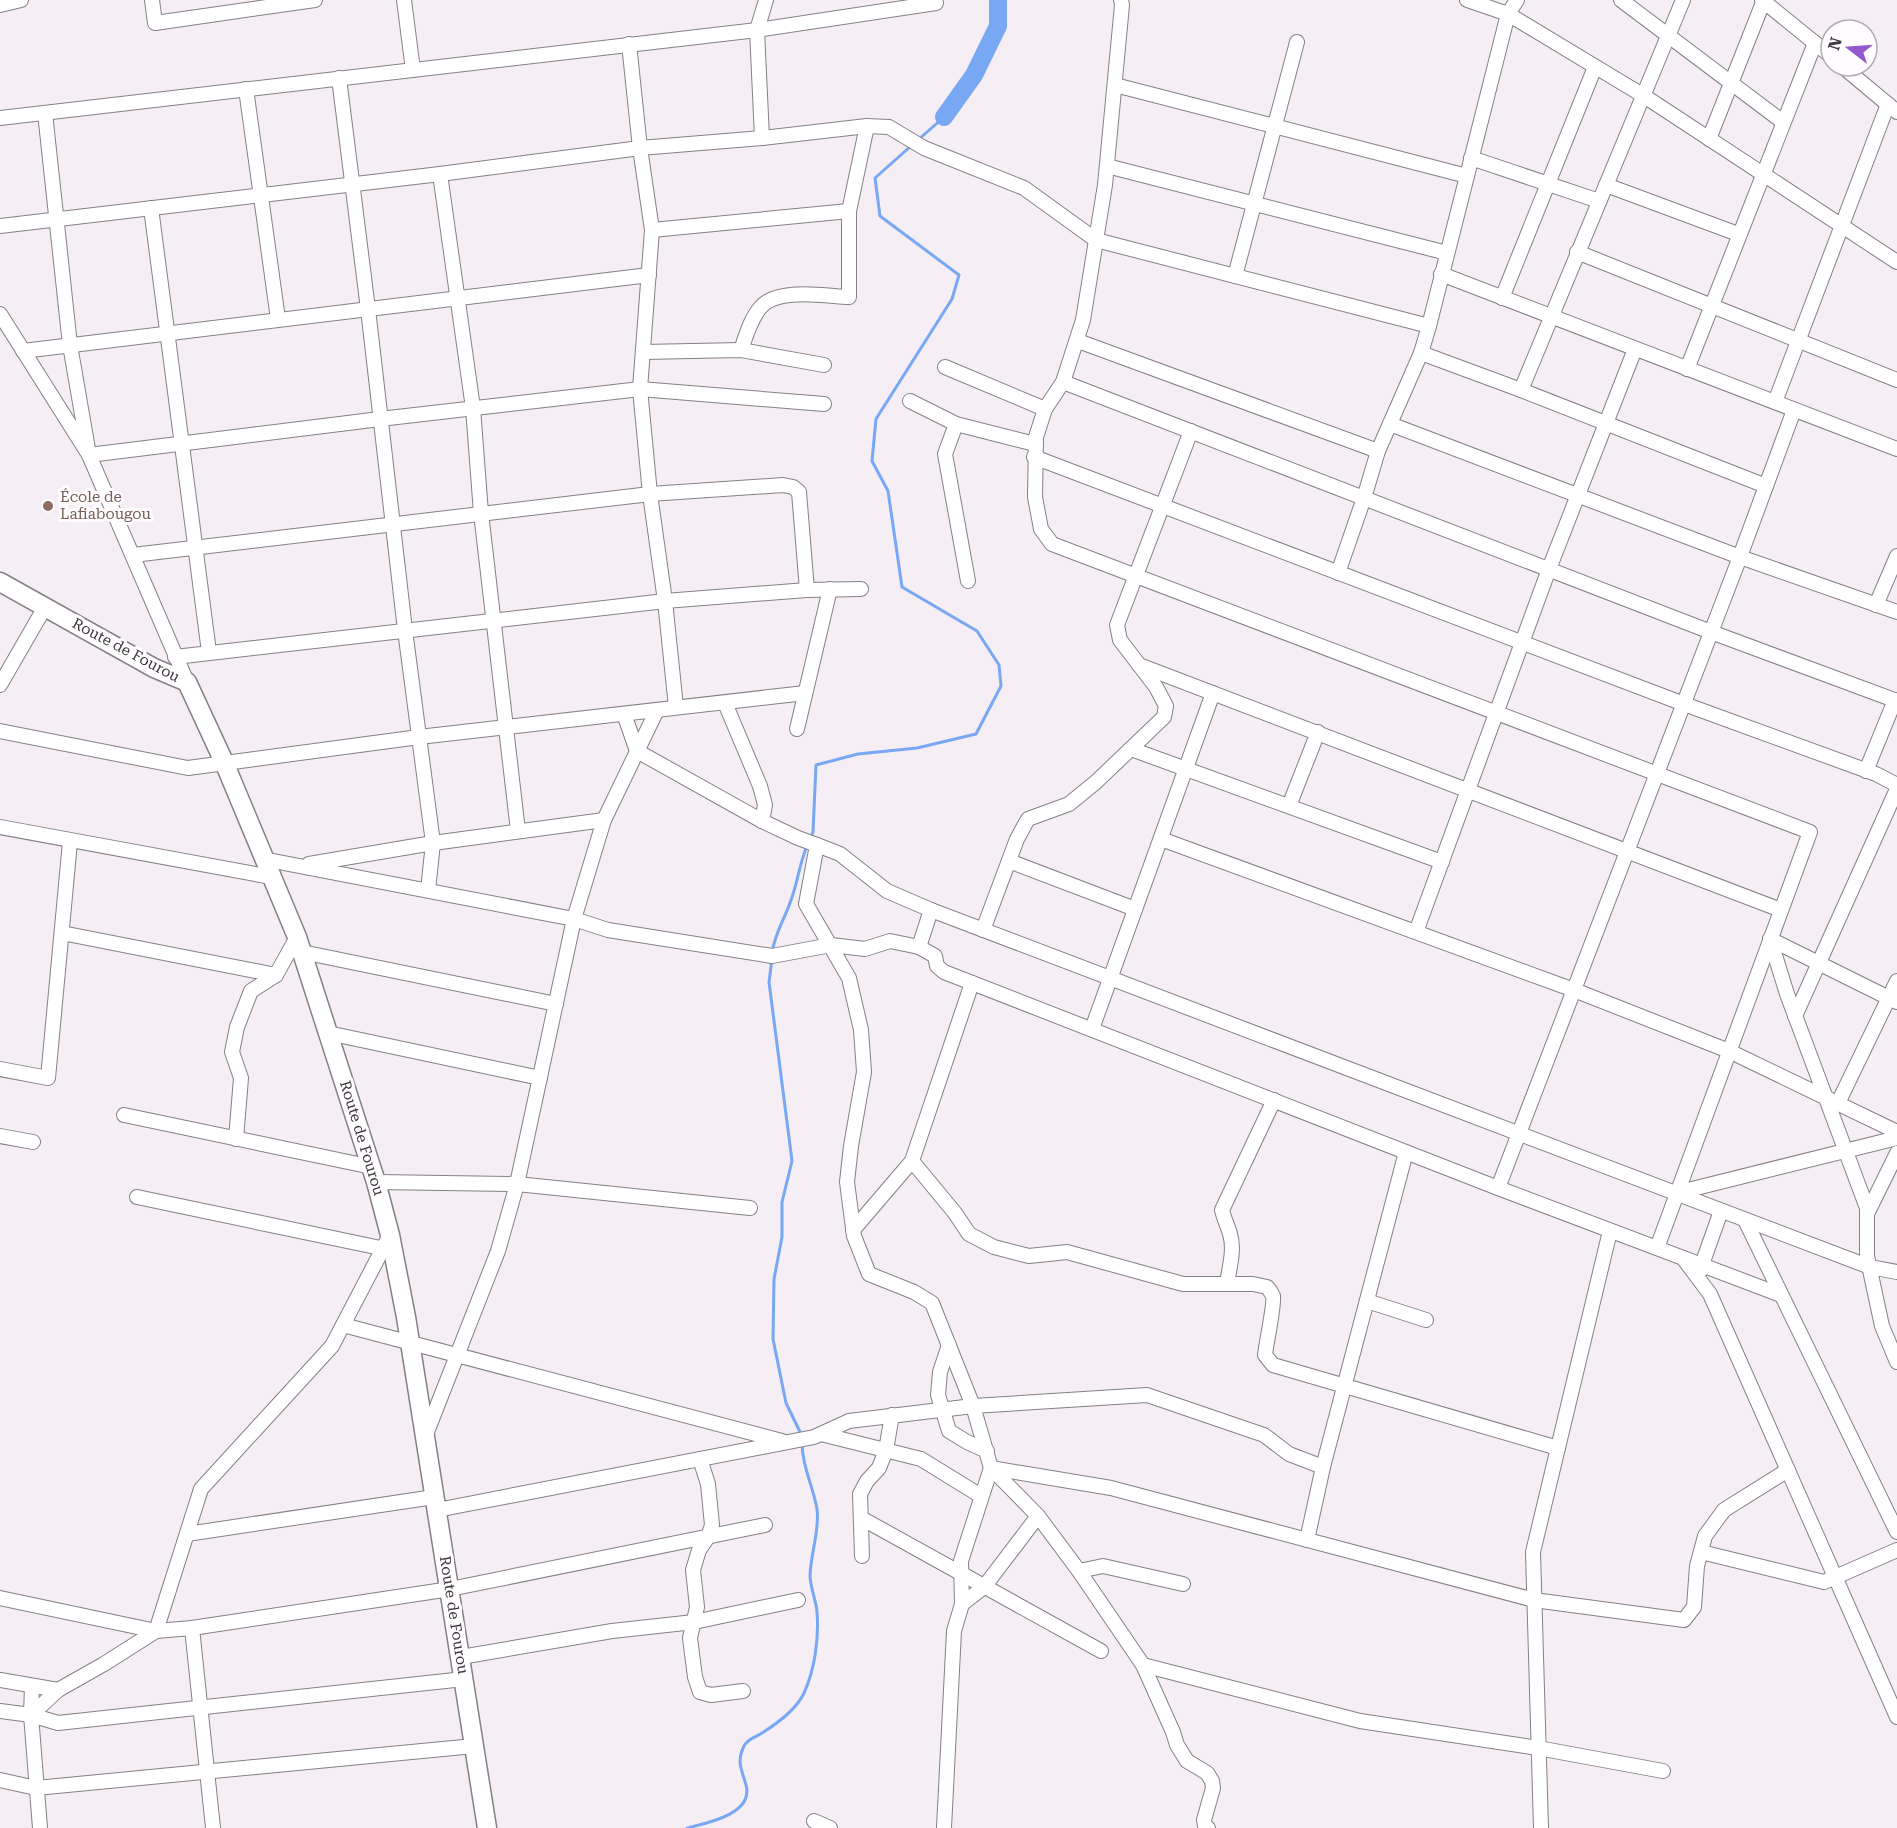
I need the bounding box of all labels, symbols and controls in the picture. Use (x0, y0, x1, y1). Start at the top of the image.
north arrow (1819, 18, 1879, 78)
text: N (1824, 35, 1846, 52)
place label: École de Lafiabougou (60, 488, 151, 523)
marker: École de Lafiabougou (41, 499, 55, 513)
street label: Route de Fourou (69, 614, 183, 686)
street label: Route de Fourou (336, 1078, 388, 1198)
street label: Route de Fourou (436, 1555, 472, 1676)

